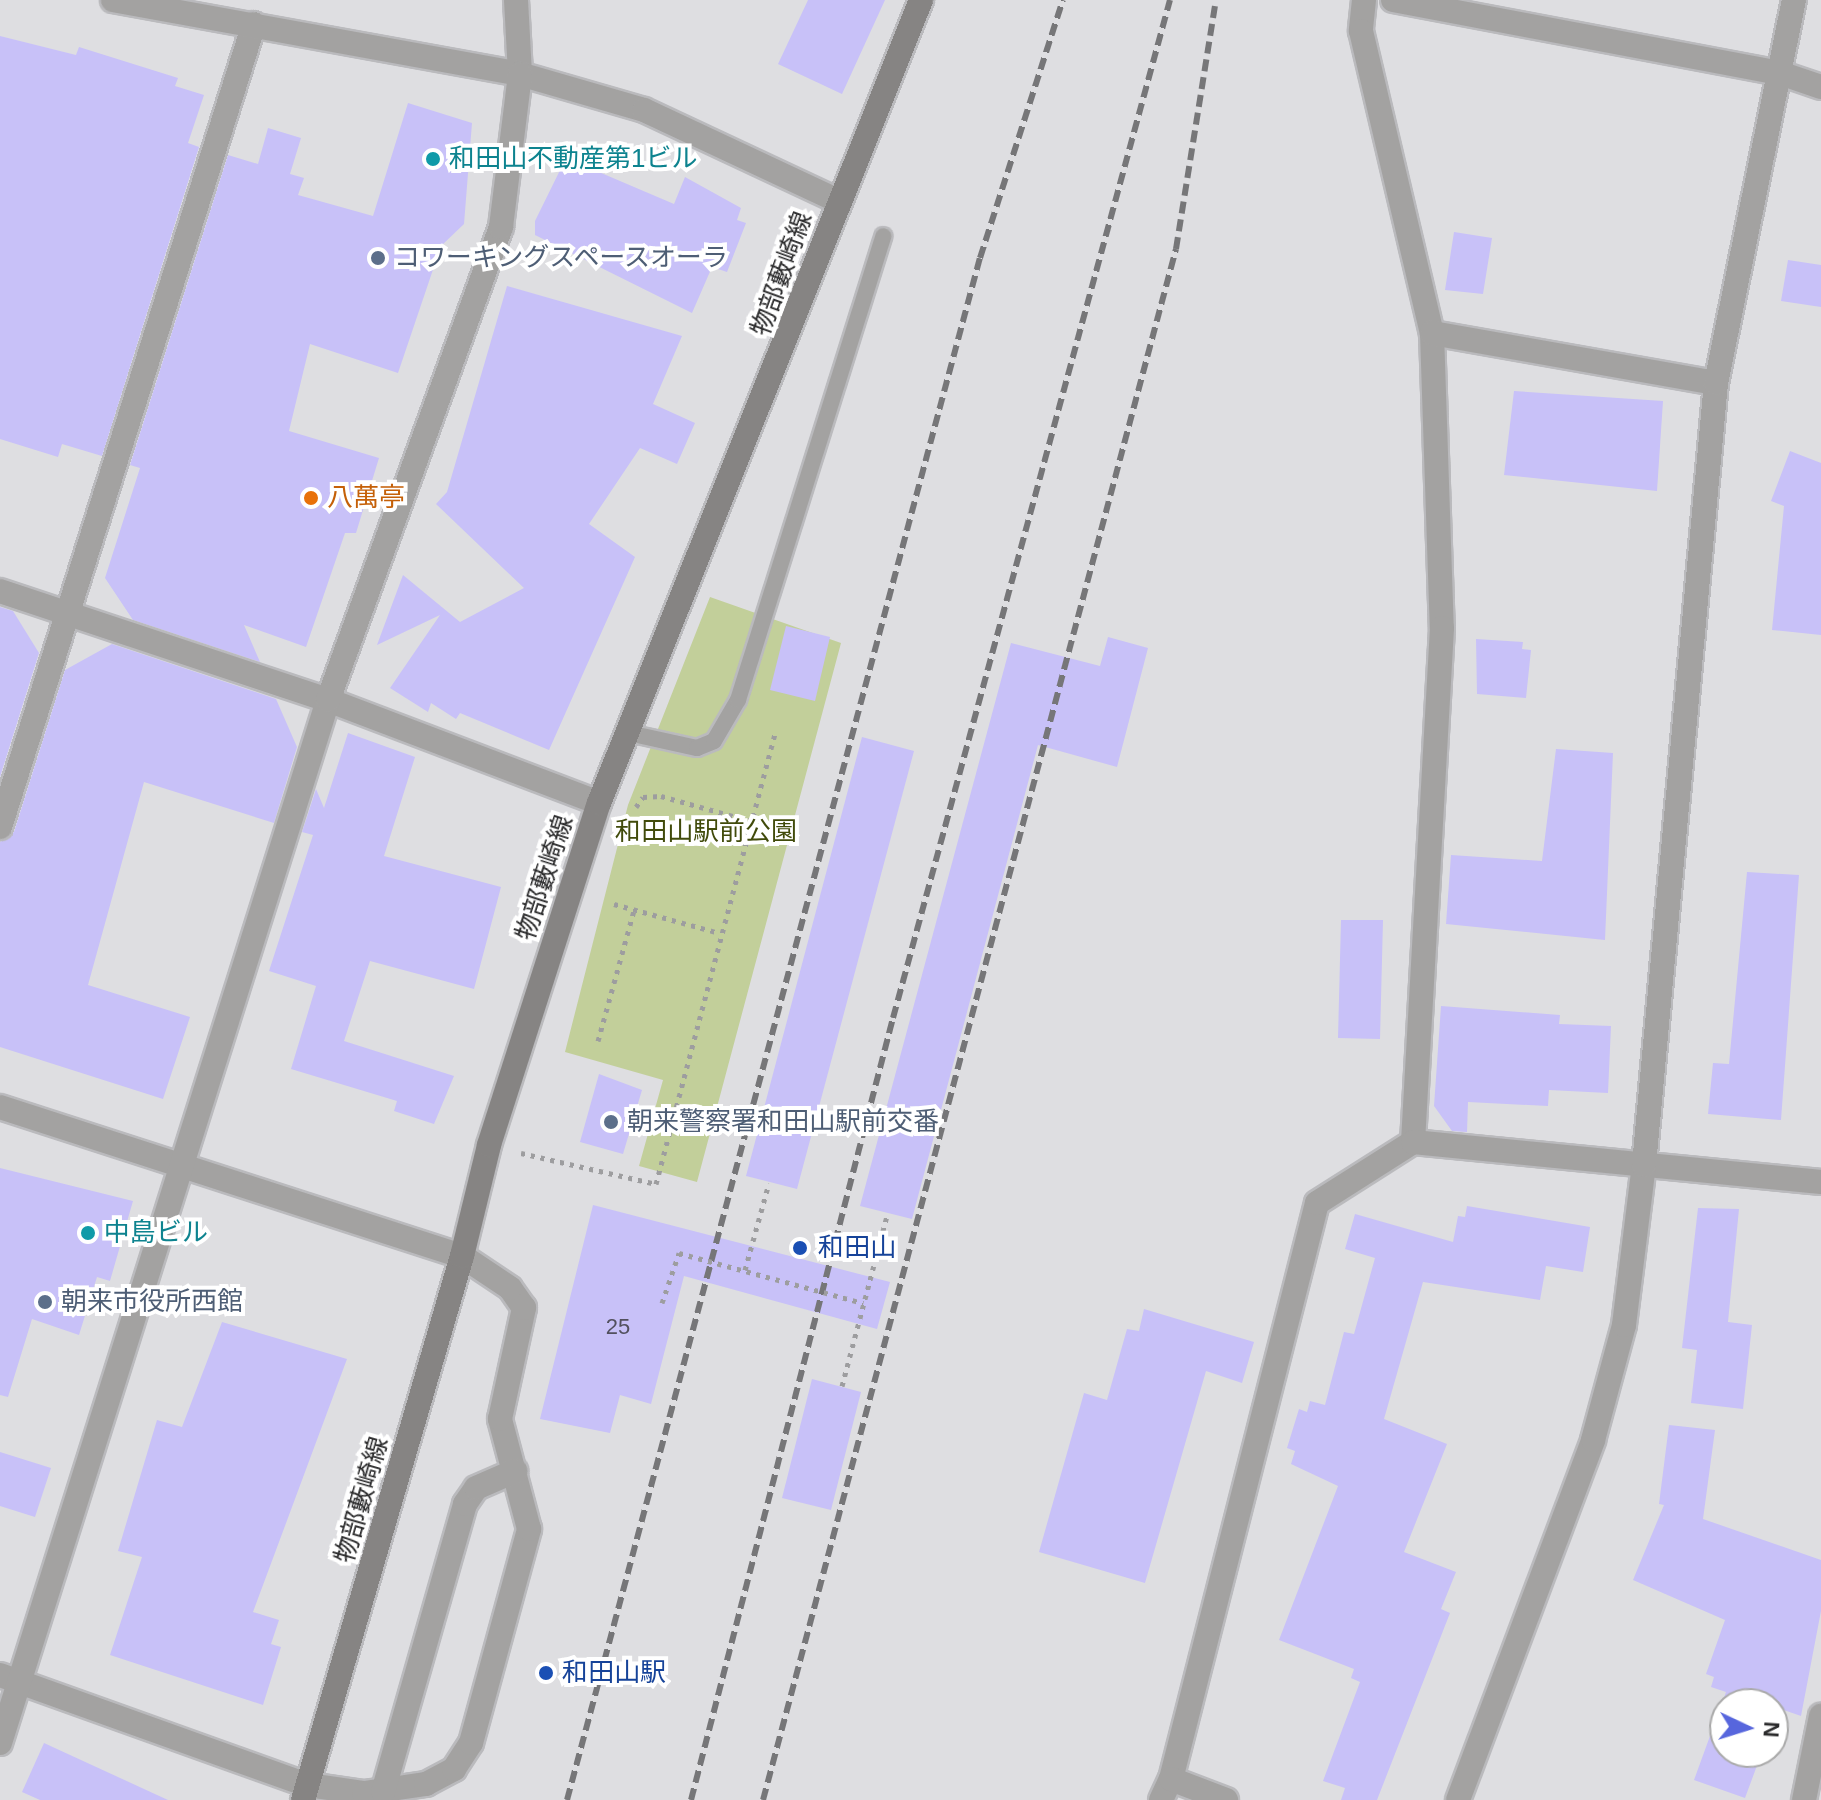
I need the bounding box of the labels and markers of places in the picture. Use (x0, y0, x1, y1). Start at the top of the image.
place label: 和田山不動産第1ビル (449, 143, 697, 175)
marker: 和田山不動産第1ビル (424, 150, 442, 168)
place label: コワーキングスペースオーラ (394, 242, 732, 274)
marker: コワーキングスペースオーラ (369, 249, 387, 267)
place label: 八萬亭 (327, 482, 405, 514)
marker: 八萬亭 (302, 489, 320, 507)
place label: 朝来警察署和田山駅前交番 (627, 1106, 939, 1138)
marker: 朝来警察署和田山駅前交番 (602, 1113, 620, 1131)
place label: 中島ビル (104, 1217, 208, 1249)
marker: 中島ビル (79, 1224, 97, 1242)
place label: 和田山 (818, 1232, 896, 1264)
marker: 和田山 (789, 1237, 811, 1259)
place label: 朝来市役所西館 (61, 1286, 243, 1318)
marker: 朝来市役所西館 (36, 1293, 54, 1311)
place label: 和田山駅 (562, 1657, 666, 1689)
marker: 和田山駅 (537, 1664, 555, 1682)

